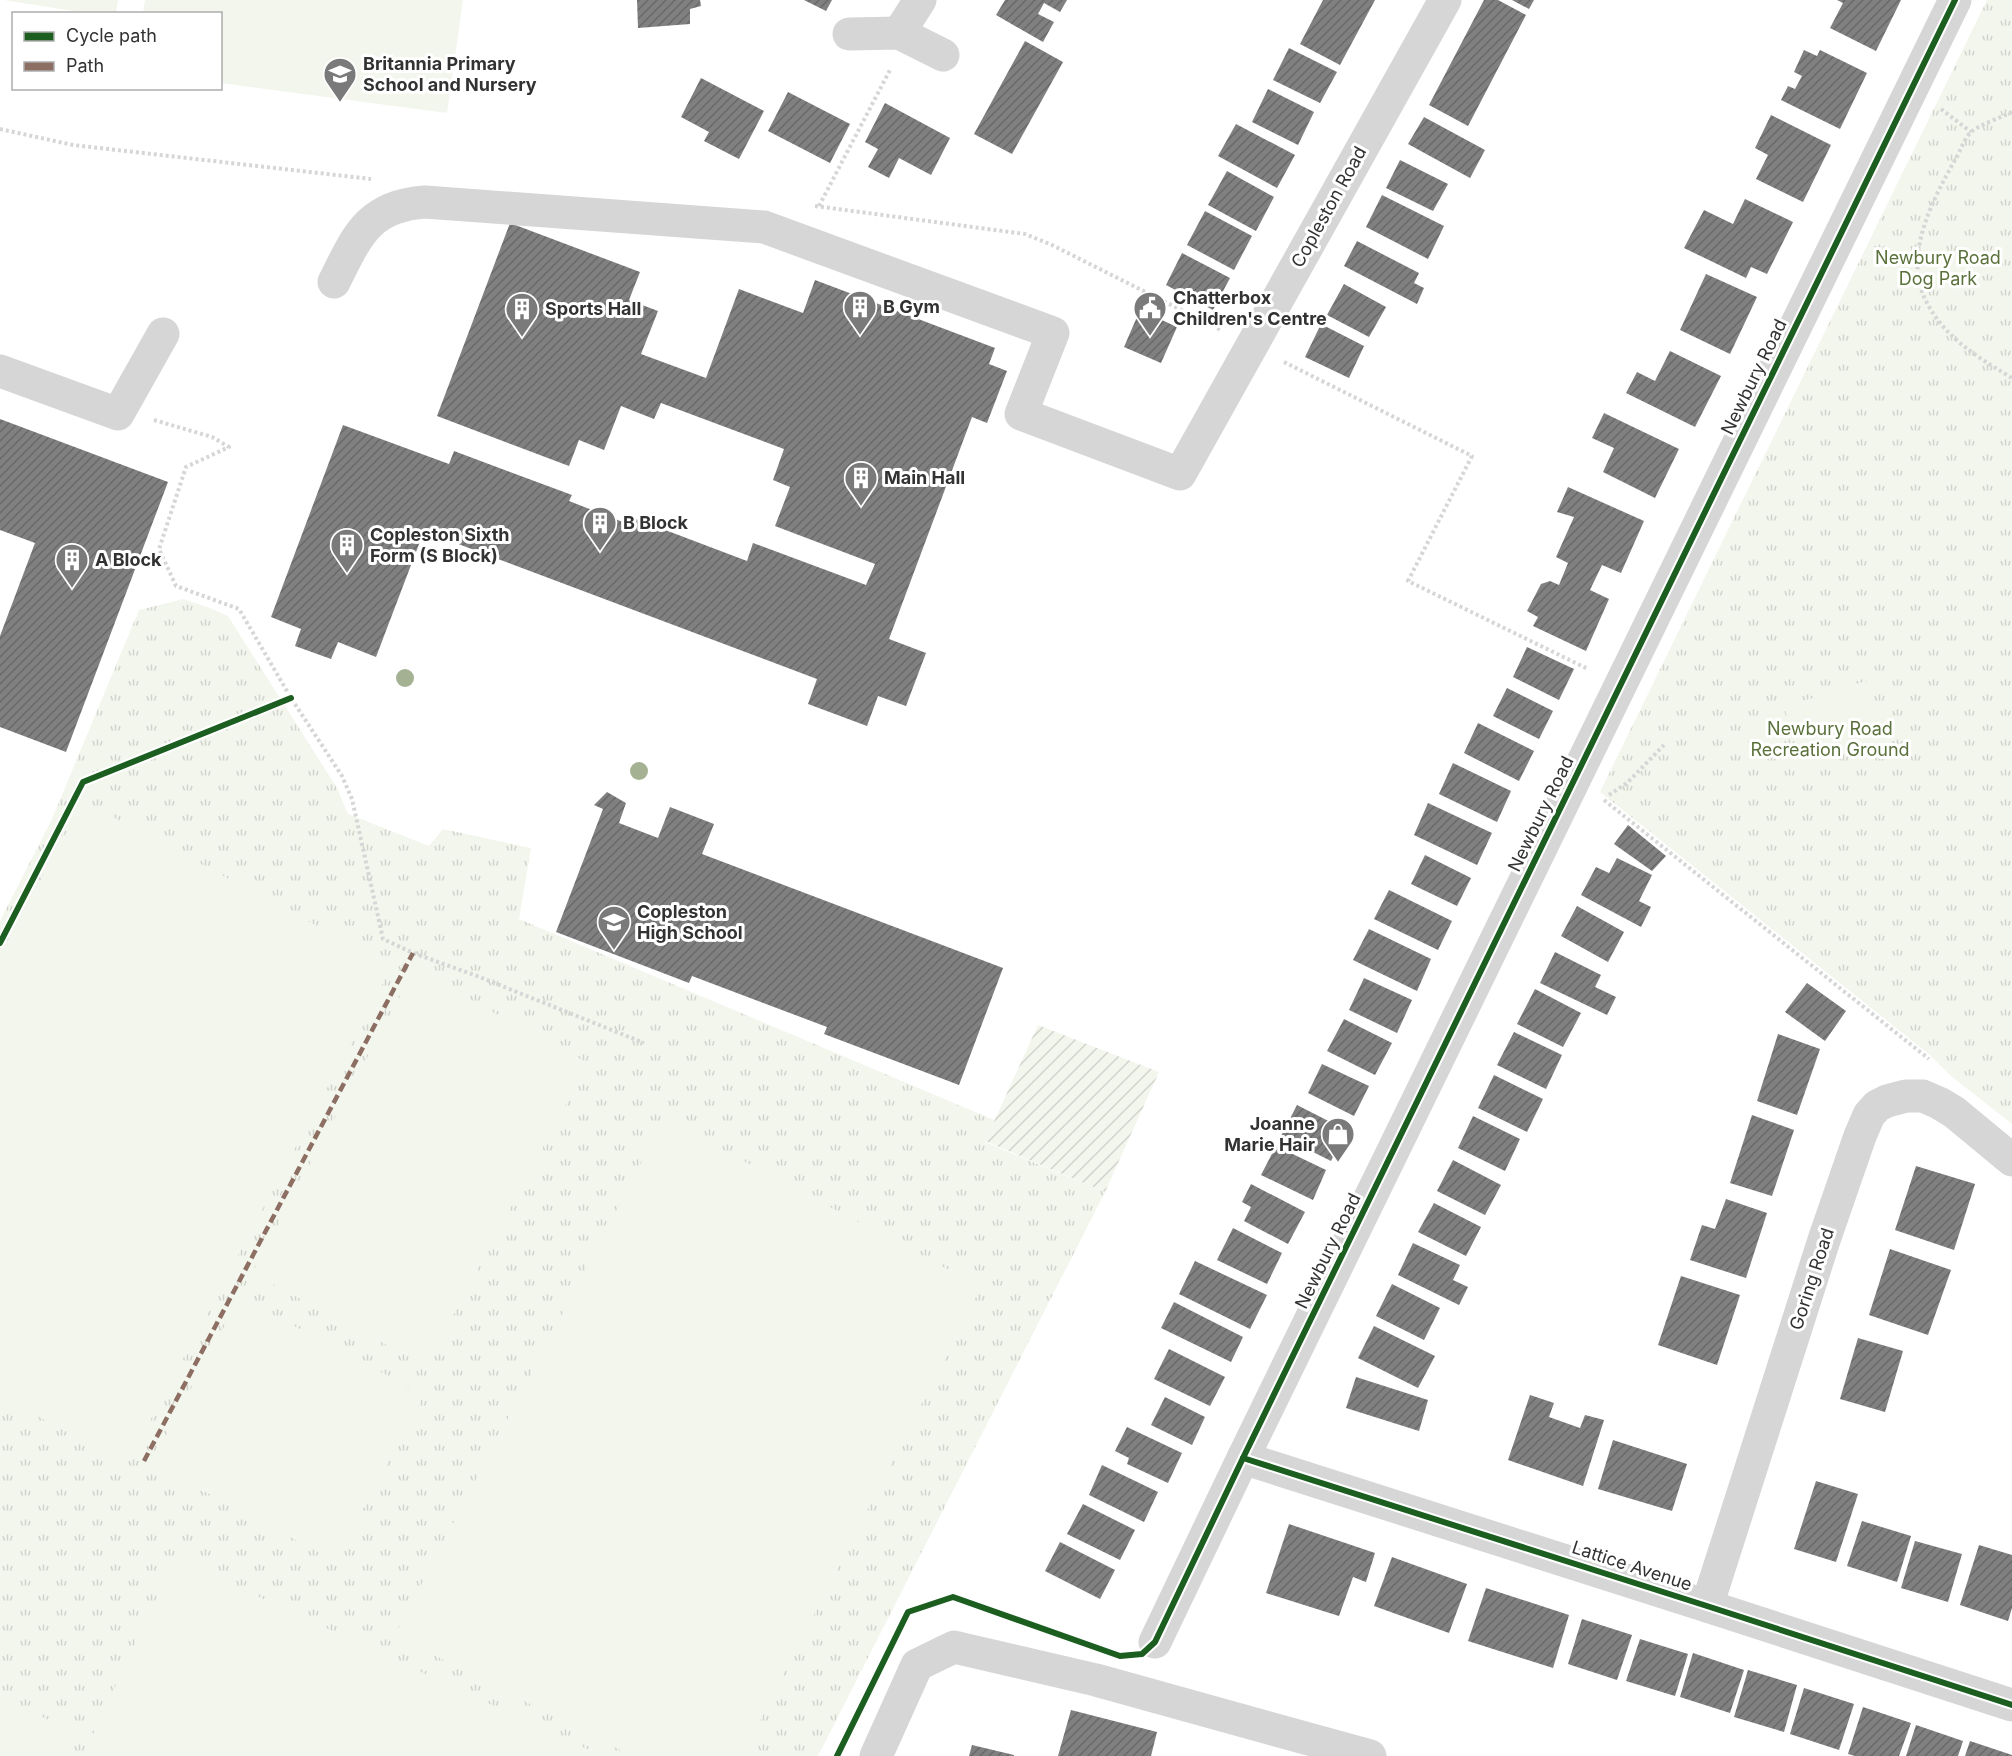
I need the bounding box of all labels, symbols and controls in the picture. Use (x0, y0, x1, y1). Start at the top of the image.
legend (12, 12, 222, 90)
text: Cycle path (66, 25, 157, 46)
place label: Britannia Primary School and Nursery (363, 53, 537, 95)
text: Path (66, 55, 104, 76)
school or university icon: Britannia Primary School and Nursery (322, 56, 358, 103)
street label: Copleston Road (1287, 143, 1370, 271)
park label: Newbury Road Dog Park (1875, 247, 2001, 289)
place label: Chatterbox Children's Centre (1173, 287, 1327, 329)
building icon: B Gym (842, 289, 878, 336)
public building icon: Chatterbox Children's Centre (1132, 290, 1168, 337)
building icon: Sports Hall (504, 291, 540, 338)
place label: B Gym (883, 296, 940, 317)
place label: Sports Hall (545, 298, 641, 319)
street label: Newbury Road (1717, 316, 1791, 438)
building icon: Main Hall (843, 460, 879, 507)
place label: Main Hall (884, 467, 965, 488)
building icon: B Block (582, 505, 618, 552)
place label: B Block (623, 512, 689, 533)
place label: Copleston Sixth Form (S Block) (370, 524, 510, 566)
building icon: Copleston Sixth Form (S Block) (329, 527, 365, 574)
building icon: A Block (54, 542, 90, 589)
place label: A Block (95, 549, 162, 570)
park label: Newbury Road Recreation Ground (1750, 718, 1910, 760)
street label: Newbury Road (1504, 753, 1578, 875)
place label: Copleston High School (637, 901, 743, 943)
school or university icon: Copleston High School (596, 904, 632, 951)
place label: Joanne Marie Hair (1224, 1113, 1315, 1155)
shop icon: Joanne Marie Hair (1320, 1116, 1356, 1163)
street label: Newbury Road (1291, 1190, 1365, 1312)
street label: Goring Road (1785, 1225, 1838, 1332)
street label: Lattice Avenue (1569, 1536, 1695, 1595)

